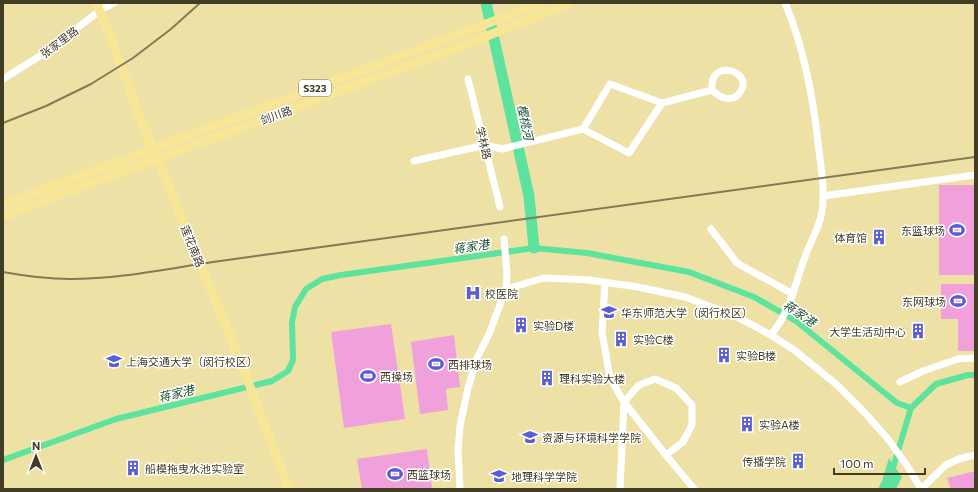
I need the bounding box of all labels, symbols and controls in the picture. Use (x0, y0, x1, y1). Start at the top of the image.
street label: 张家里路 (38, 24, 80, 60)
road number: S323 (299, 80, 331, 96)
street label: 剑川路 (258, 103, 294, 127)
water label: 樱桃河 (515, 103, 537, 143)
street label: 学林路 (474, 125, 494, 161)
sports icon: 东篮球场 (948, 221, 966, 239)
street label: 莲花南路 (179, 223, 207, 269)
place label: 东篮球场 (901, 224, 945, 237)
building icon: 体育馆 (870, 228, 888, 246)
place label: 体育馆 (834, 231, 867, 244)
water label: 蒋家港 (452, 236, 492, 255)
hospital icon: 校医院 (464, 284, 482, 302)
place label: 校医院 (485, 287, 518, 300)
sports icon: 东网球场 (949, 292, 967, 310)
place label: 东网球场 (902, 295, 946, 308)
water label: 蒋家港 (781, 297, 820, 330)
school or university icon: 华东师范大学（闵行校区） (600, 303, 618, 321)
place label: 华东师范大学（闵行校区） (621, 306, 753, 319)
building icon: 实验D楼 (512, 316, 530, 334)
place label: 实验D楼 (533, 319, 574, 332)
building icon: 大学生活动中心 (909, 322, 927, 340)
place label: 大学生活动中心 (829, 325, 906, 338)
building icon: 实验C楼 (612, 330, 630, 348)
place label: 实验C楼 (633, 333, 674, 346)
building icon: 实验B楼 (715, 346, 733, 364)
place label: 实验B楼 (736, 349, 776, 362)
school or university icon: 上海交通大学（闵行校区） (105, 352, 123, 370)
place label: 上海交通大学（闵行校区） (126, 355, 258, 368)
sports icon: 西排球场 (427, 355, 445, 373)
place label: 西排球场 (448, 358, 492, 371)
sports icon: 西操场 (359, 367, 377, 385)
building icon: 理科实验大楼 (538, 369, 556, 387)
place label: 西操场 (380, 370, 413, 383)
place label: 理科实验大楼 (559, 372, 625, 385)
water label: 蒋家港 (157, 381, 197, 404)
building icon: 实验A楼 (738, 415, 756, 433)
place label: 实验A楼 (759, 418, 800, 431)
school or university icon: 资源与环境科学学院 (521, 428, 539, 446)
place label: 资源与环境科学学院 (542, 431, 641, 444)
north arrow (16, 436, 56, 476)
text: N (32, 439, 40, 452)
scale bar (834, 450, 925, 476)
building icon: 传播学院 (789, 452, 807, 470)
place label: 传播学院 (742, 455, 786, 468)
text: 100 m (840, 456, 874, 470)
building icon: 船模拖曳水池实验室 (124, 459, 142, 477)
place label: 船模拖曳水池实验室 (145, 462, 244, 475)
sports icon: 西篮球场 (386, 465, 404, 483)
school or university icon: 地理科学学院 (490, 467, 508, 485)
place label: 西篮球场 (407, 468, 451, 481)
place label: 地理科学学院 (511, 470, 577, 483)

